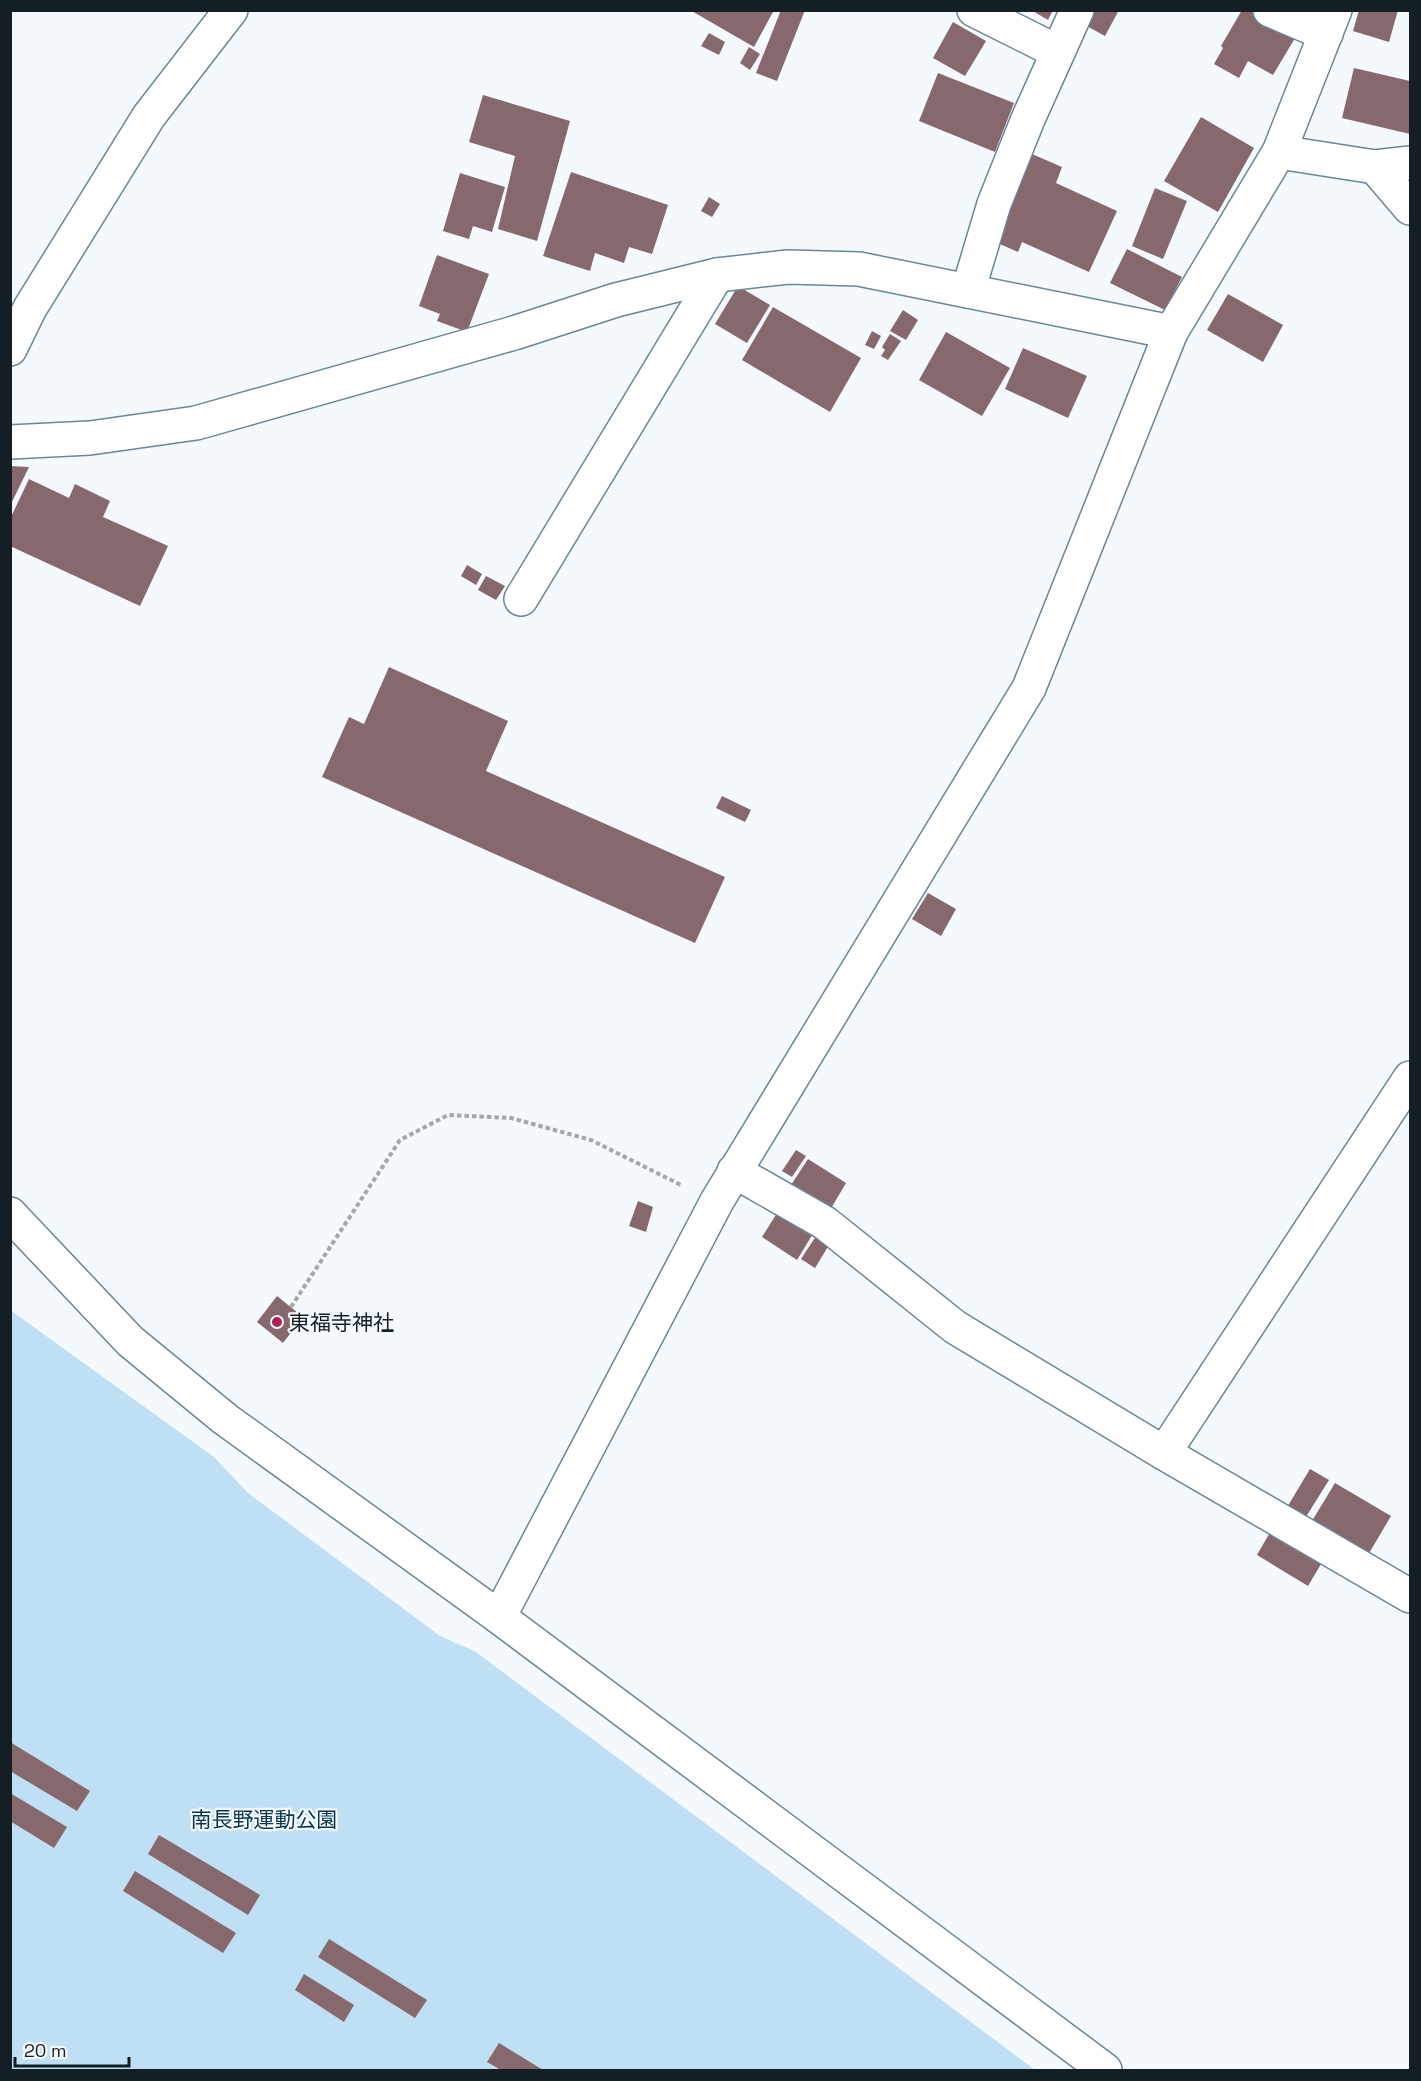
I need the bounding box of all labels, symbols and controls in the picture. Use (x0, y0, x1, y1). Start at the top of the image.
place label: 東福寺神社 (289, 1309, 394, 1336)
marker: 東福寺神社 (270, 1315, 284, 1329)
park label: 南長野運動公園 (191, 1806, 338, 1833)
scale bar (15, 2030, 129, 2068)
text: 20 m (24, 2039, 67, 2062)

